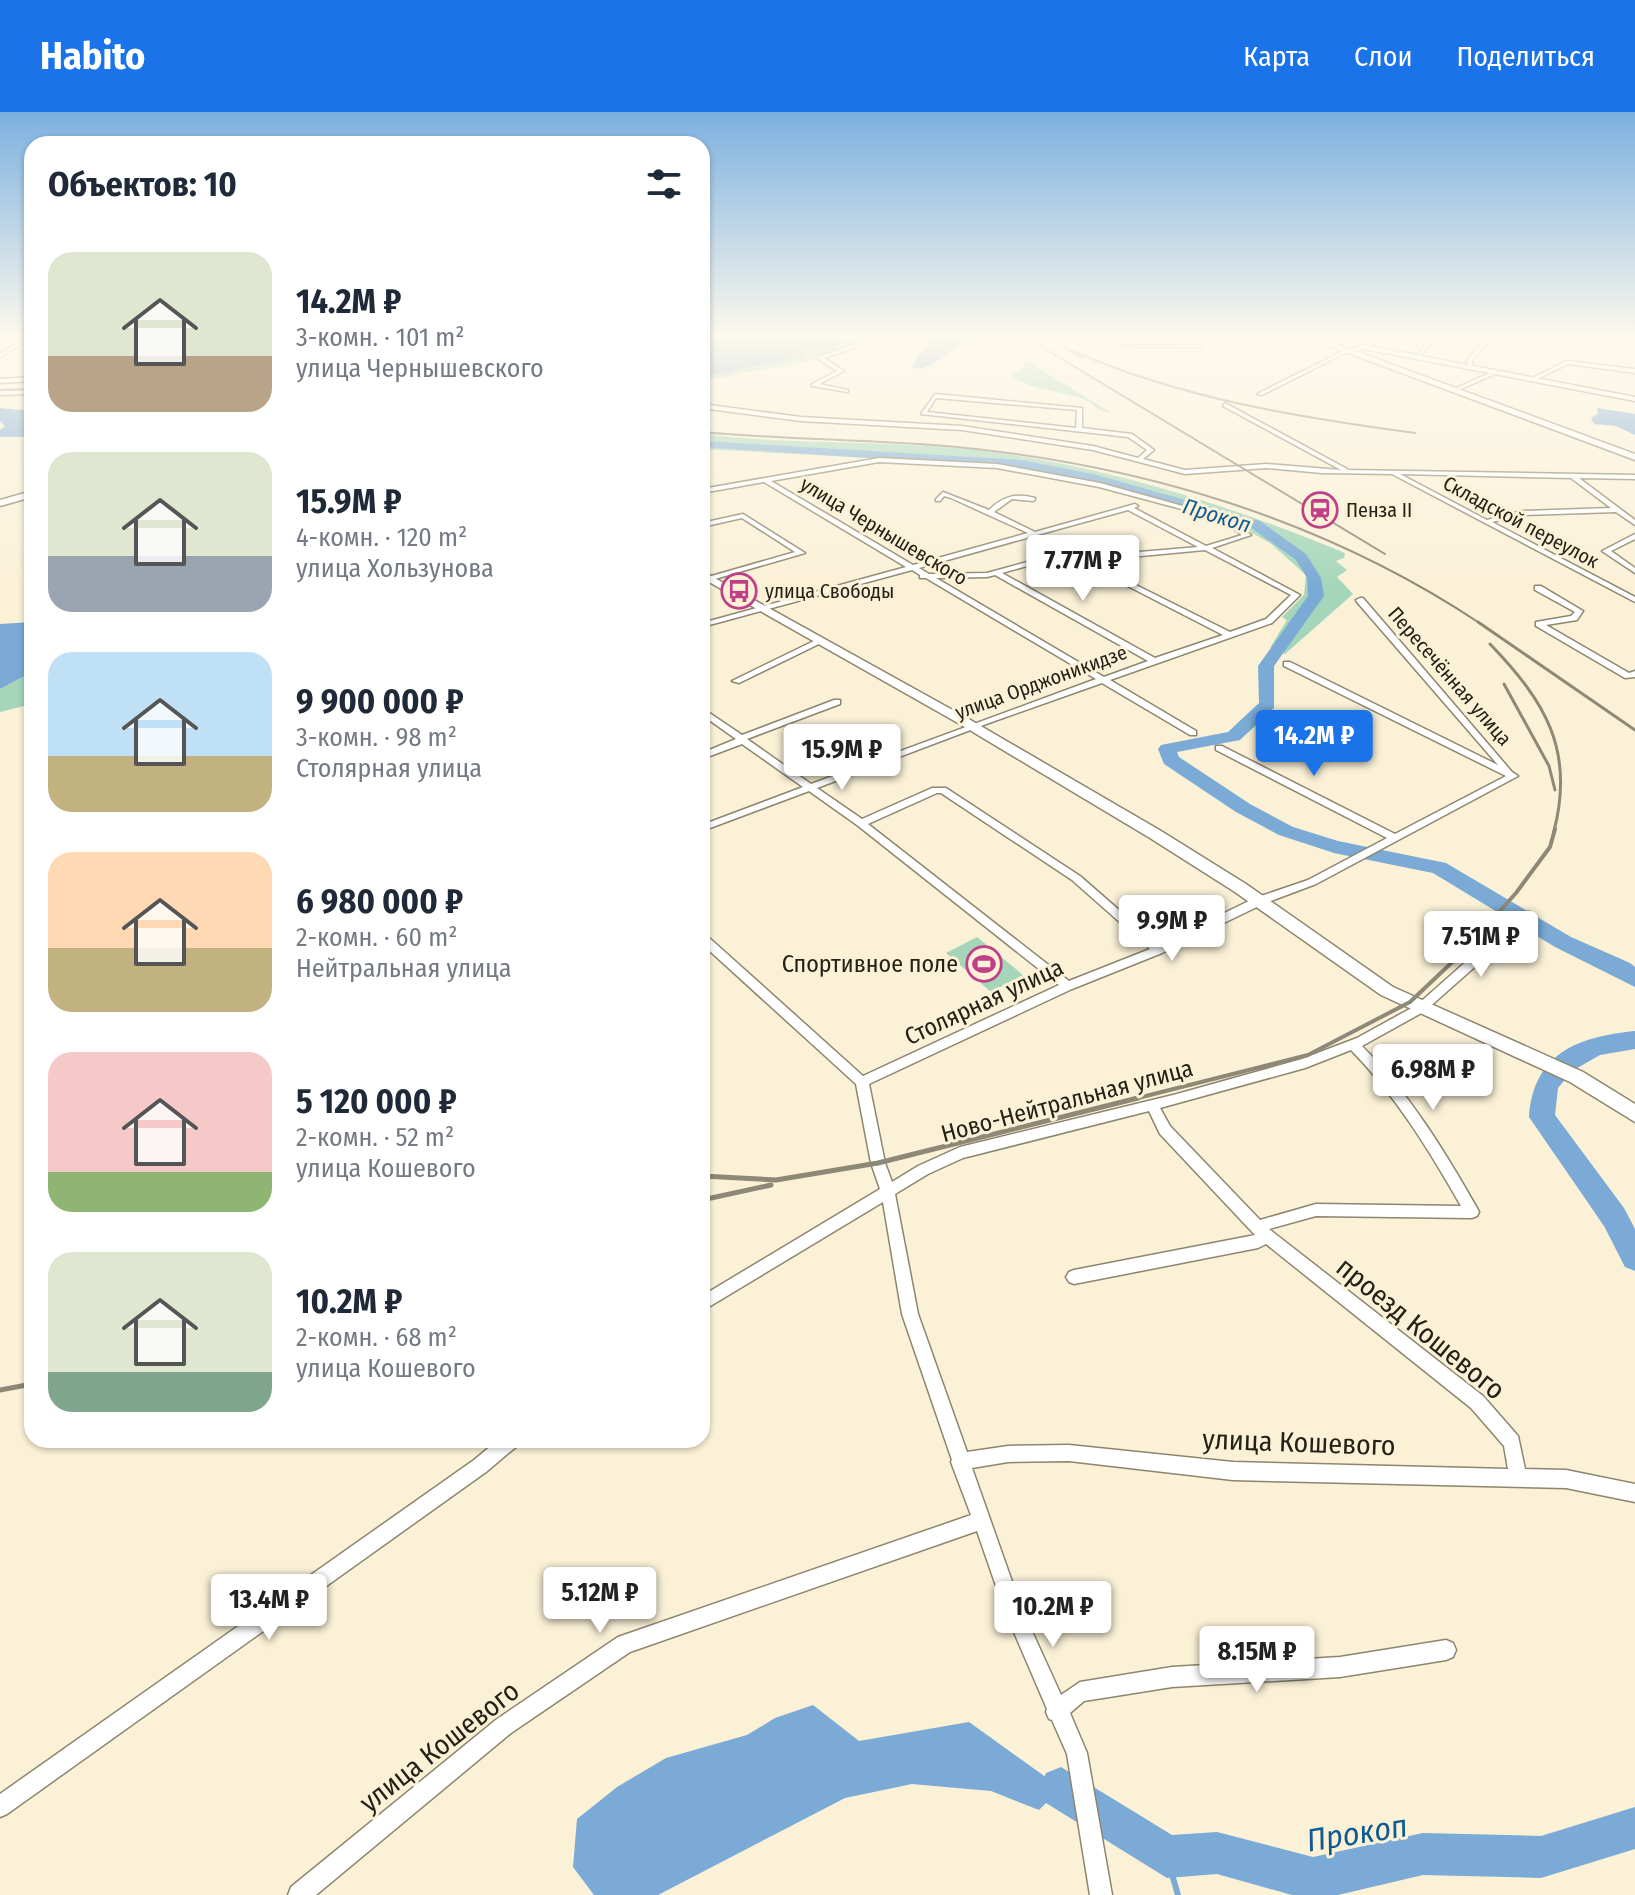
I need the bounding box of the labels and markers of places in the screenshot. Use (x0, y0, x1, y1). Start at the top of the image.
station icon: Пенза II (1301, 491, 1339, 529)
place label: Пенза II (1346, 498, 1412, 522)
pin: 7.77M ₽ (1009, 535, 1157, 603)
bus stop icon: улица Свободы (720, 572, 758, 610)
place label: улица Свободы (765, 579, 894, 603)
pin: 14.2M ₽ (1240, 710, 1388, 778)
pin: 15.9M ₽ (768, 724, 916, 792)
pin: 9.9M ₽ (1107, 895, 1237, 963)
pin: 7.51M ₽ (1407, 911, 1555, 979)
sports icon: Спортивное поле (965, 945, 1003, 983)
place label: Спортивное поле (782, 950, 958, 978)
pin: 6.98M ₽ (1359, 1044, 1507, 1112)
pin: 5.12M ₽ (526, 1567, 674, 1635)
pin: 13.4M ₽ (195, 1574, 343, 1642)
pin: 10.2M ₽ (979, 1581, 1127, 1649)
pin: 8.15M ₽ (1183, 1626, 1331, 1694)

